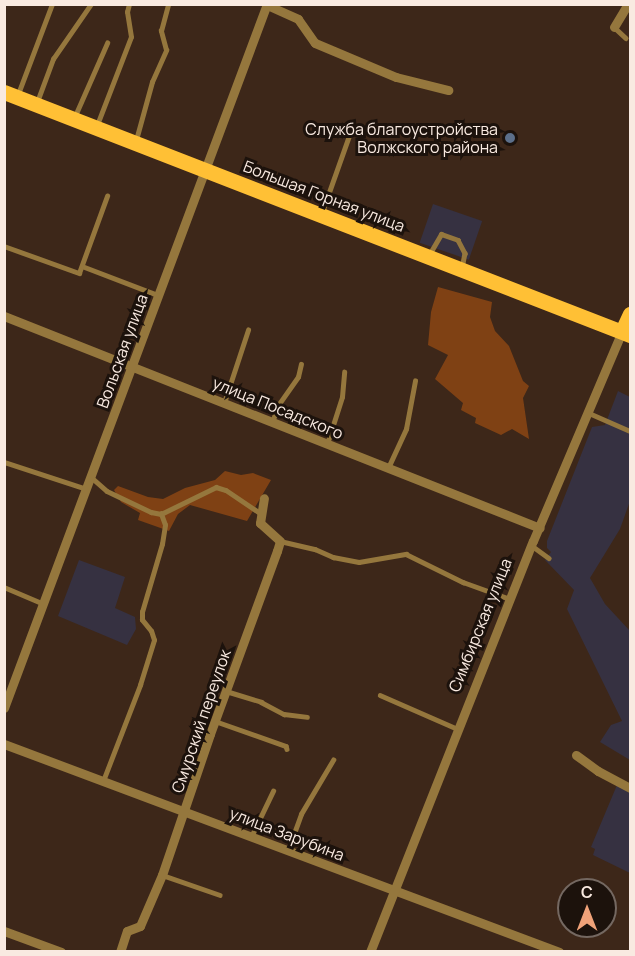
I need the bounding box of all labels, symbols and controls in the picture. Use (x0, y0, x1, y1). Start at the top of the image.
place label: Служба благоустройства Волжского района (305, 119, 498, 157)
marker: Служба благоустройства Волжского района (503, 131, 517, 145)
street label: Большая Горная улица (241, 156, 407, 236)
street label: Вольская улица (92, 291, 152, 411)
street label: улица Посадского (210, 373, 346, 443)
street label: Симбирская улица (444, 555, 516, 695)
street label: Смурский переулок (167, 647, 235, 795)
street label: улица Зарубина (227, 803, 347, 865)
north arrow (557, 878, 617, 938)
text: С (581, 881, 593, 903)

